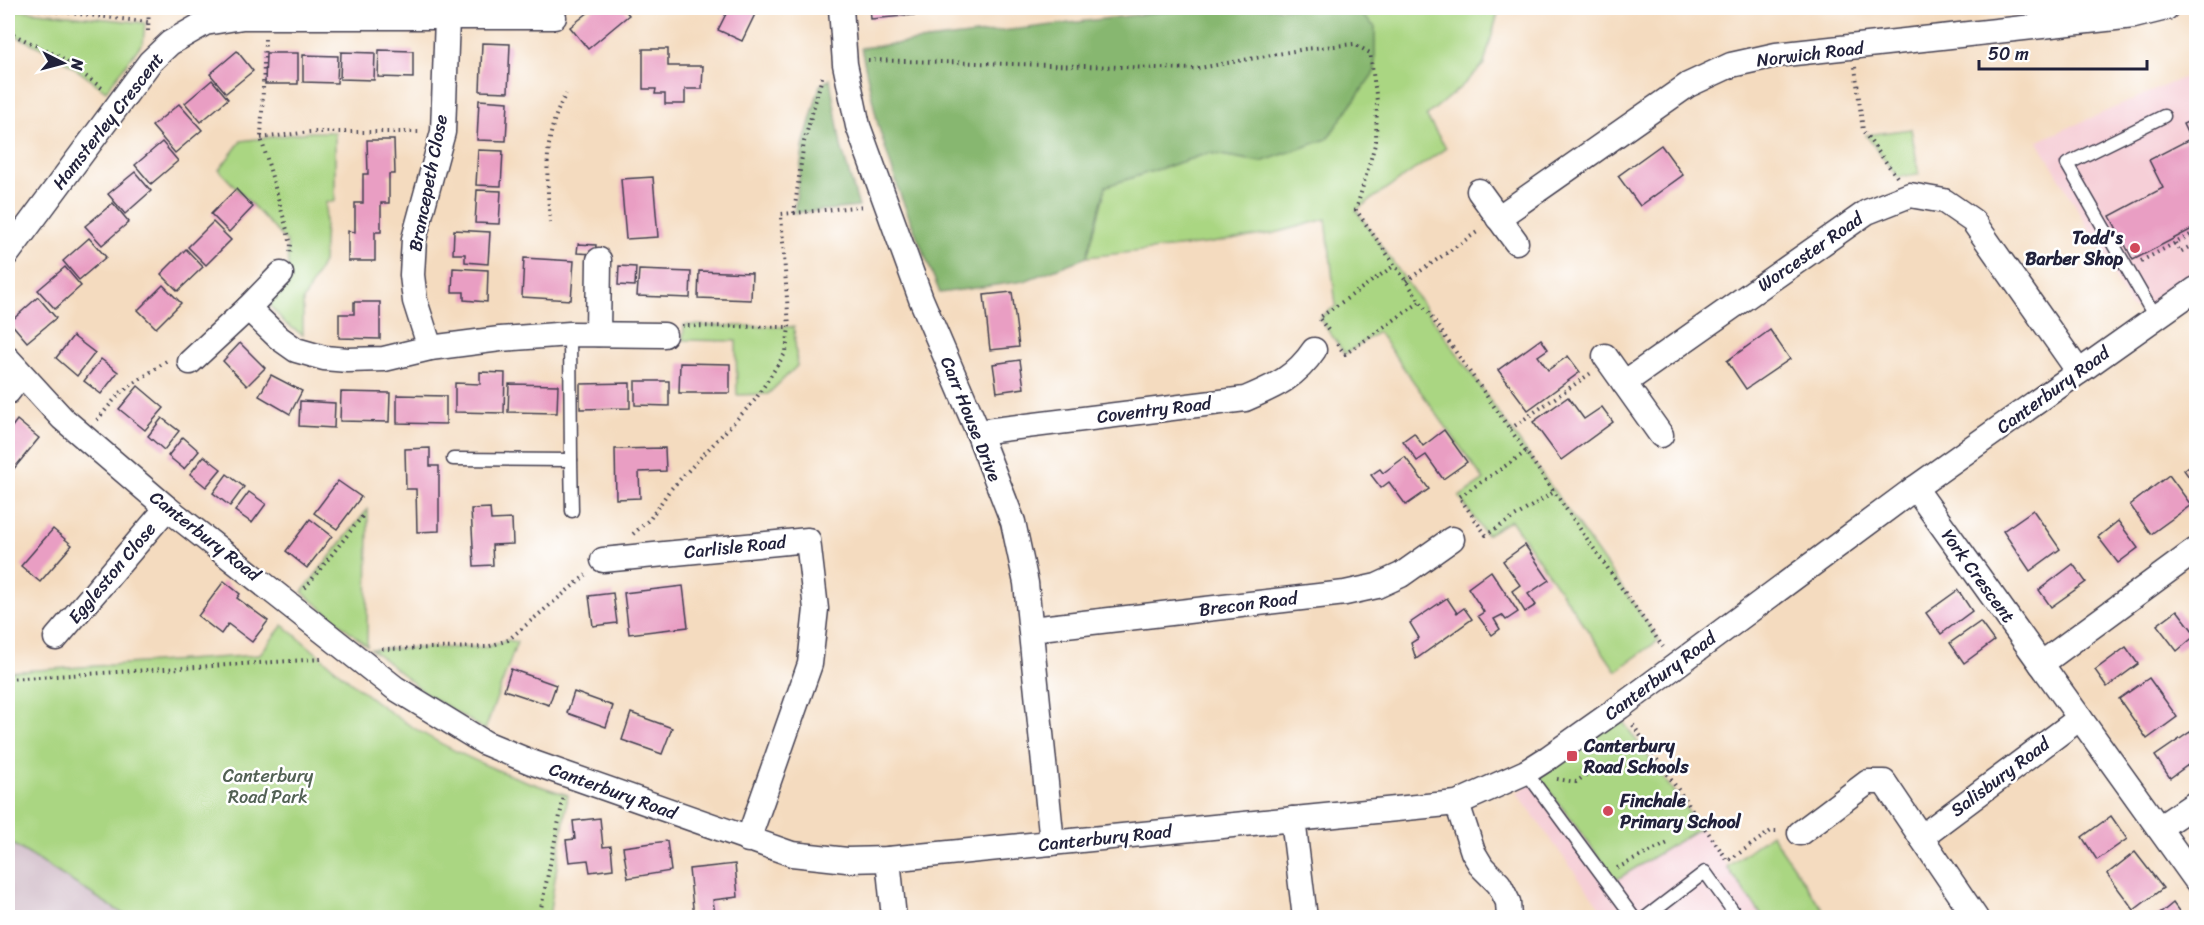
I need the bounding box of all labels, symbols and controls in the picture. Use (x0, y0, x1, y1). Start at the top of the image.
street label: Norwich Road (1755, 31, 1867, 76)
north arrow (33, 33, 93, 93)
scale bar (1979, 33, 2147, 71)
text: 50 m (1988, 38, 2029, 70)
street label: Hamsterley Crescent (44, 45, 172, 197)
text: N (62, 56, 93, 72)
street label: Brancepeth Close (399, 112, 457, 254)
street label: Worcester Road (1750, 203, 1871, 300)
place label: Todd's Barber Shop (2025, 222, 2124, 275)
marker: Todd's Barber Shop (2128, 241, 2142, 255)
street label: Canterbury Road (1989, 337, 2118, 442)
street label: Carr House Drive (931, 351, 1011, 487)
street label: Coventry Road (1095, 387, 1214, 433)
street label: Canterbury Road (142, 482, 269, 591)
street label: Eggleston Close (60, 515, 164, 631)
street label: York Crescent (1933, 522, 2023, 630)
street label: Carlisle Road (682, 526, 789, 568)
street label: Brecon Road (1197, 582, 1301, 626)
street label: Canterbury Road (1597, 622, 1724, 729)
street label: Salisbury Road (1943, 728, 2058, 825)
place label: Canterbury Road Schools (1583, 730, 1689, 783)
marker: Canterbury Road Schools (1565, 749, 1579, 763)
street label: Canterbury Road (545, 753, 683, 829)
park label: Canterbury Road Park (223, 760, 314, 813)
place label: Finchale Primary School (1619, 785, 1742, 838)
marker: Finchale Primary School (1601, 804, 1615, 818)
street label: Canterbury Road (1037, 815, 1175, 861)

